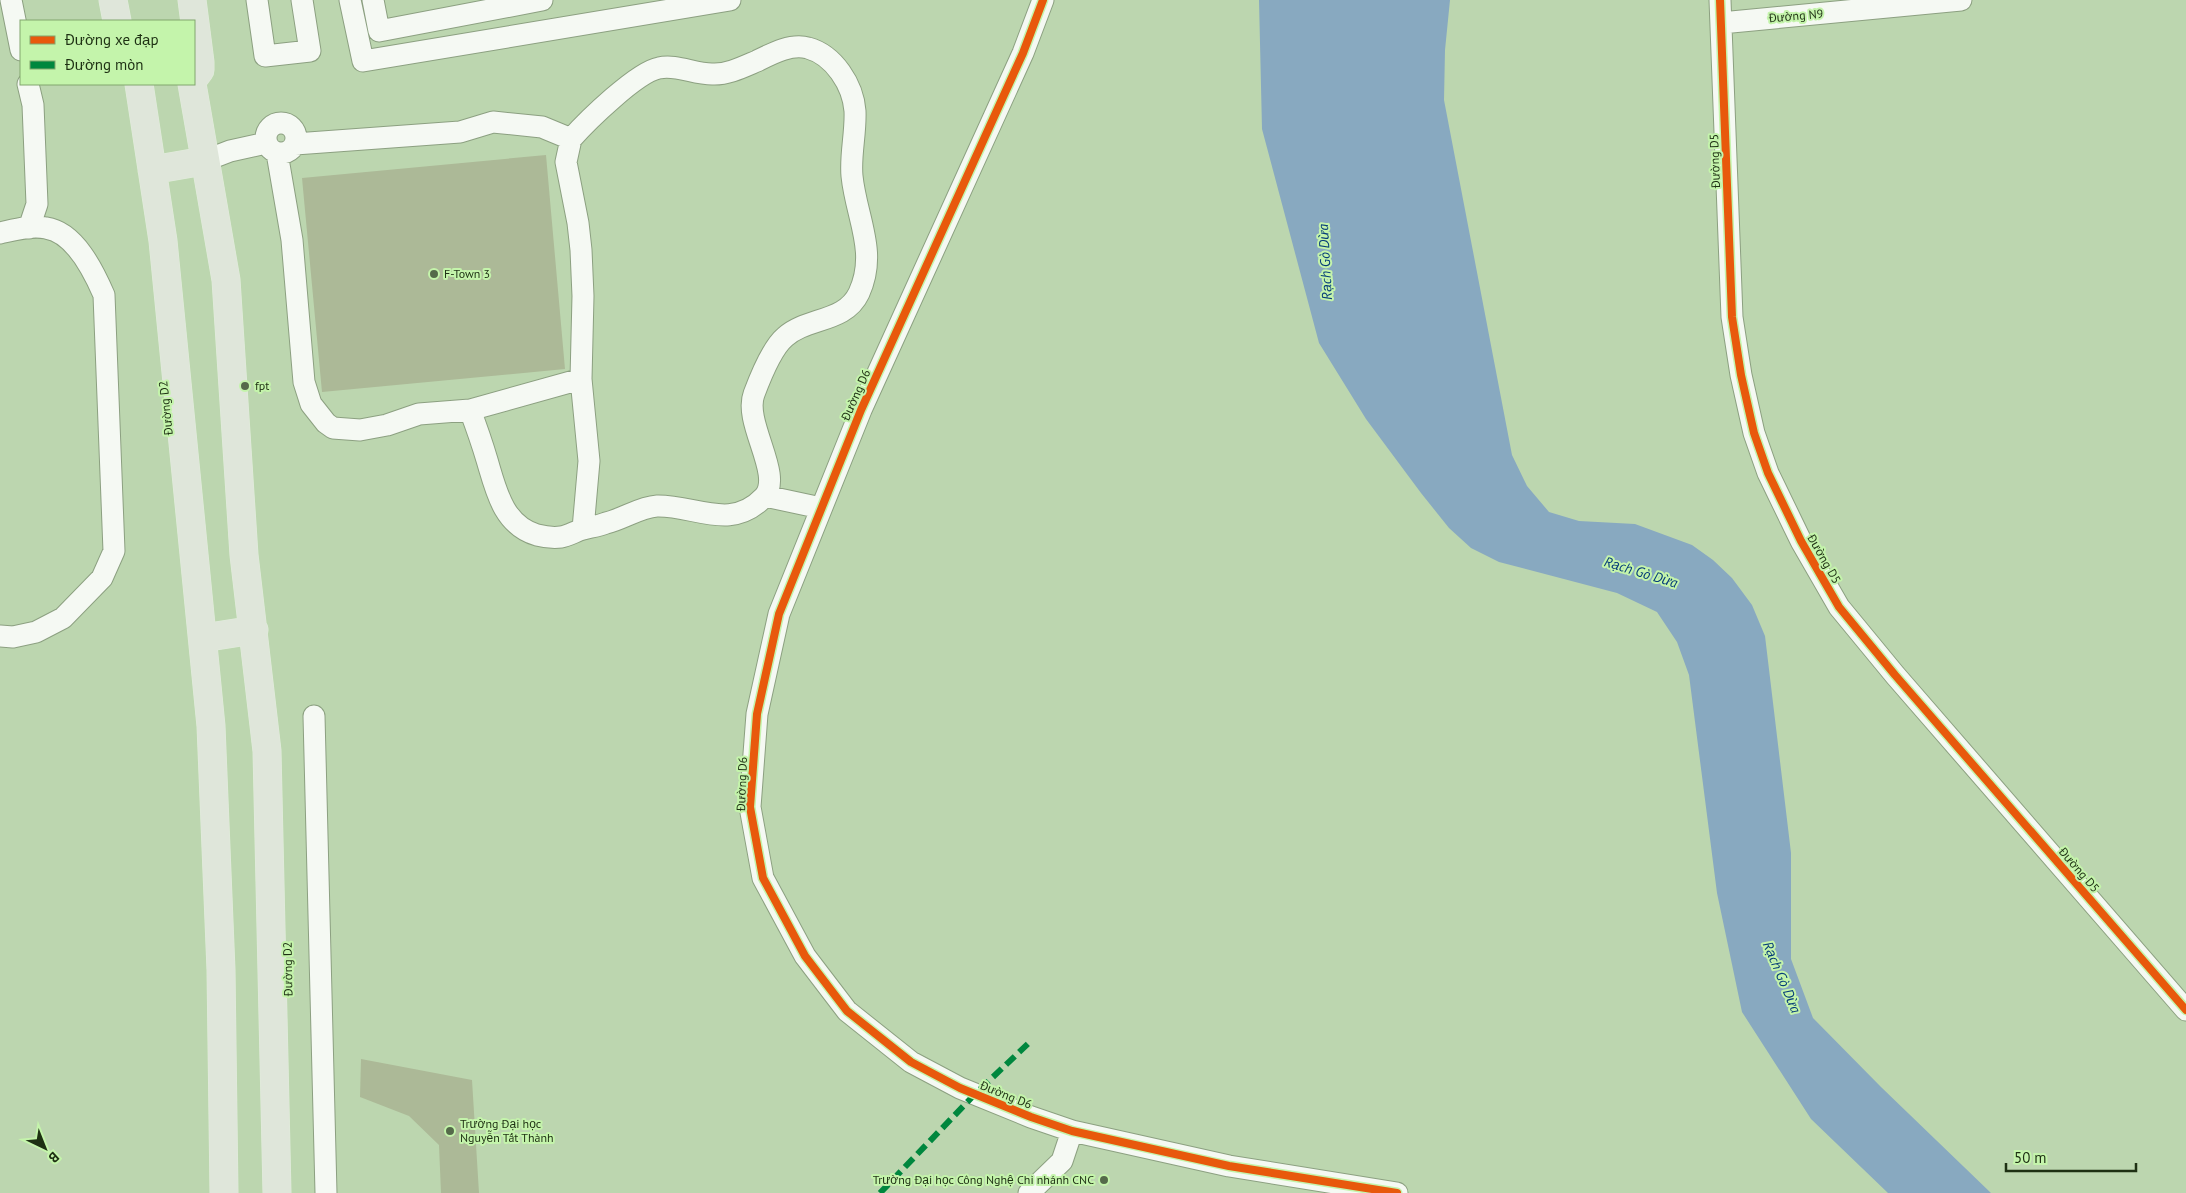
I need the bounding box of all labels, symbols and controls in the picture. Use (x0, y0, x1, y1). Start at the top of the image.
street label: Đường N9 (1767, 6, 1824, 25)
legend (20, 20, 195, 85)
text: Đường xe đạp (64, 30, 159, 49)
text: Đường mòn (64, 55, 143, 74)
street label: Đường D5 (1706, 134, 1723, 189)
water label: Rạch Gò Dừa (1314, 223, 1336, 300)
place label: F-Town 3 (444, 266, 490, 281)
marker: F-Town 3 (428, 268, 440, 280)
street label: Đường D6 (837, 367, 873, 424)
place label: fpt (255, 378, 269, 393)
street label: Đường D2 (155, 380, 176, 437)
marker: fpt (239, 380, 251, 392)
street label: Đường D5 (1804, 531, 1845, 586)
water label: Rạch Gò Dừa (1602, 552, 1680, 592)
street label: Đường D6 (733, 757, 750, 812)
street label: Đường D5 (2055, 843, 2103, 895)
water label: Rạch Gò Dừa (1759, 938, 1805, 1016)
street label: Đường D2 (280, 942, 295, 997)
street label: Đường D6 (977, 1077, 1034, 1112)
place label: Trường Đại học Nguyễn Tất Thành (460, 1116, 554, 1145)
north arrow (20, 1123, 70, 1173)
marker: Trường Đại học Nguyễn Tất Thành (444, 1125, 456, 1137)
scale bar (2006, 1140, 2136, 1172)
text: B (45, 1148, 63, 1167)
text: 50 m (2014, 1148, 2047, 1167)
place label: Trường Đại học Công Nghệ Chi nhánh CNC (873, 1172, 1094, 1187)
marker: Trường Đại học Công Nghệ Chi nhánh CNC (1098, 1174, 1110, 1186)

